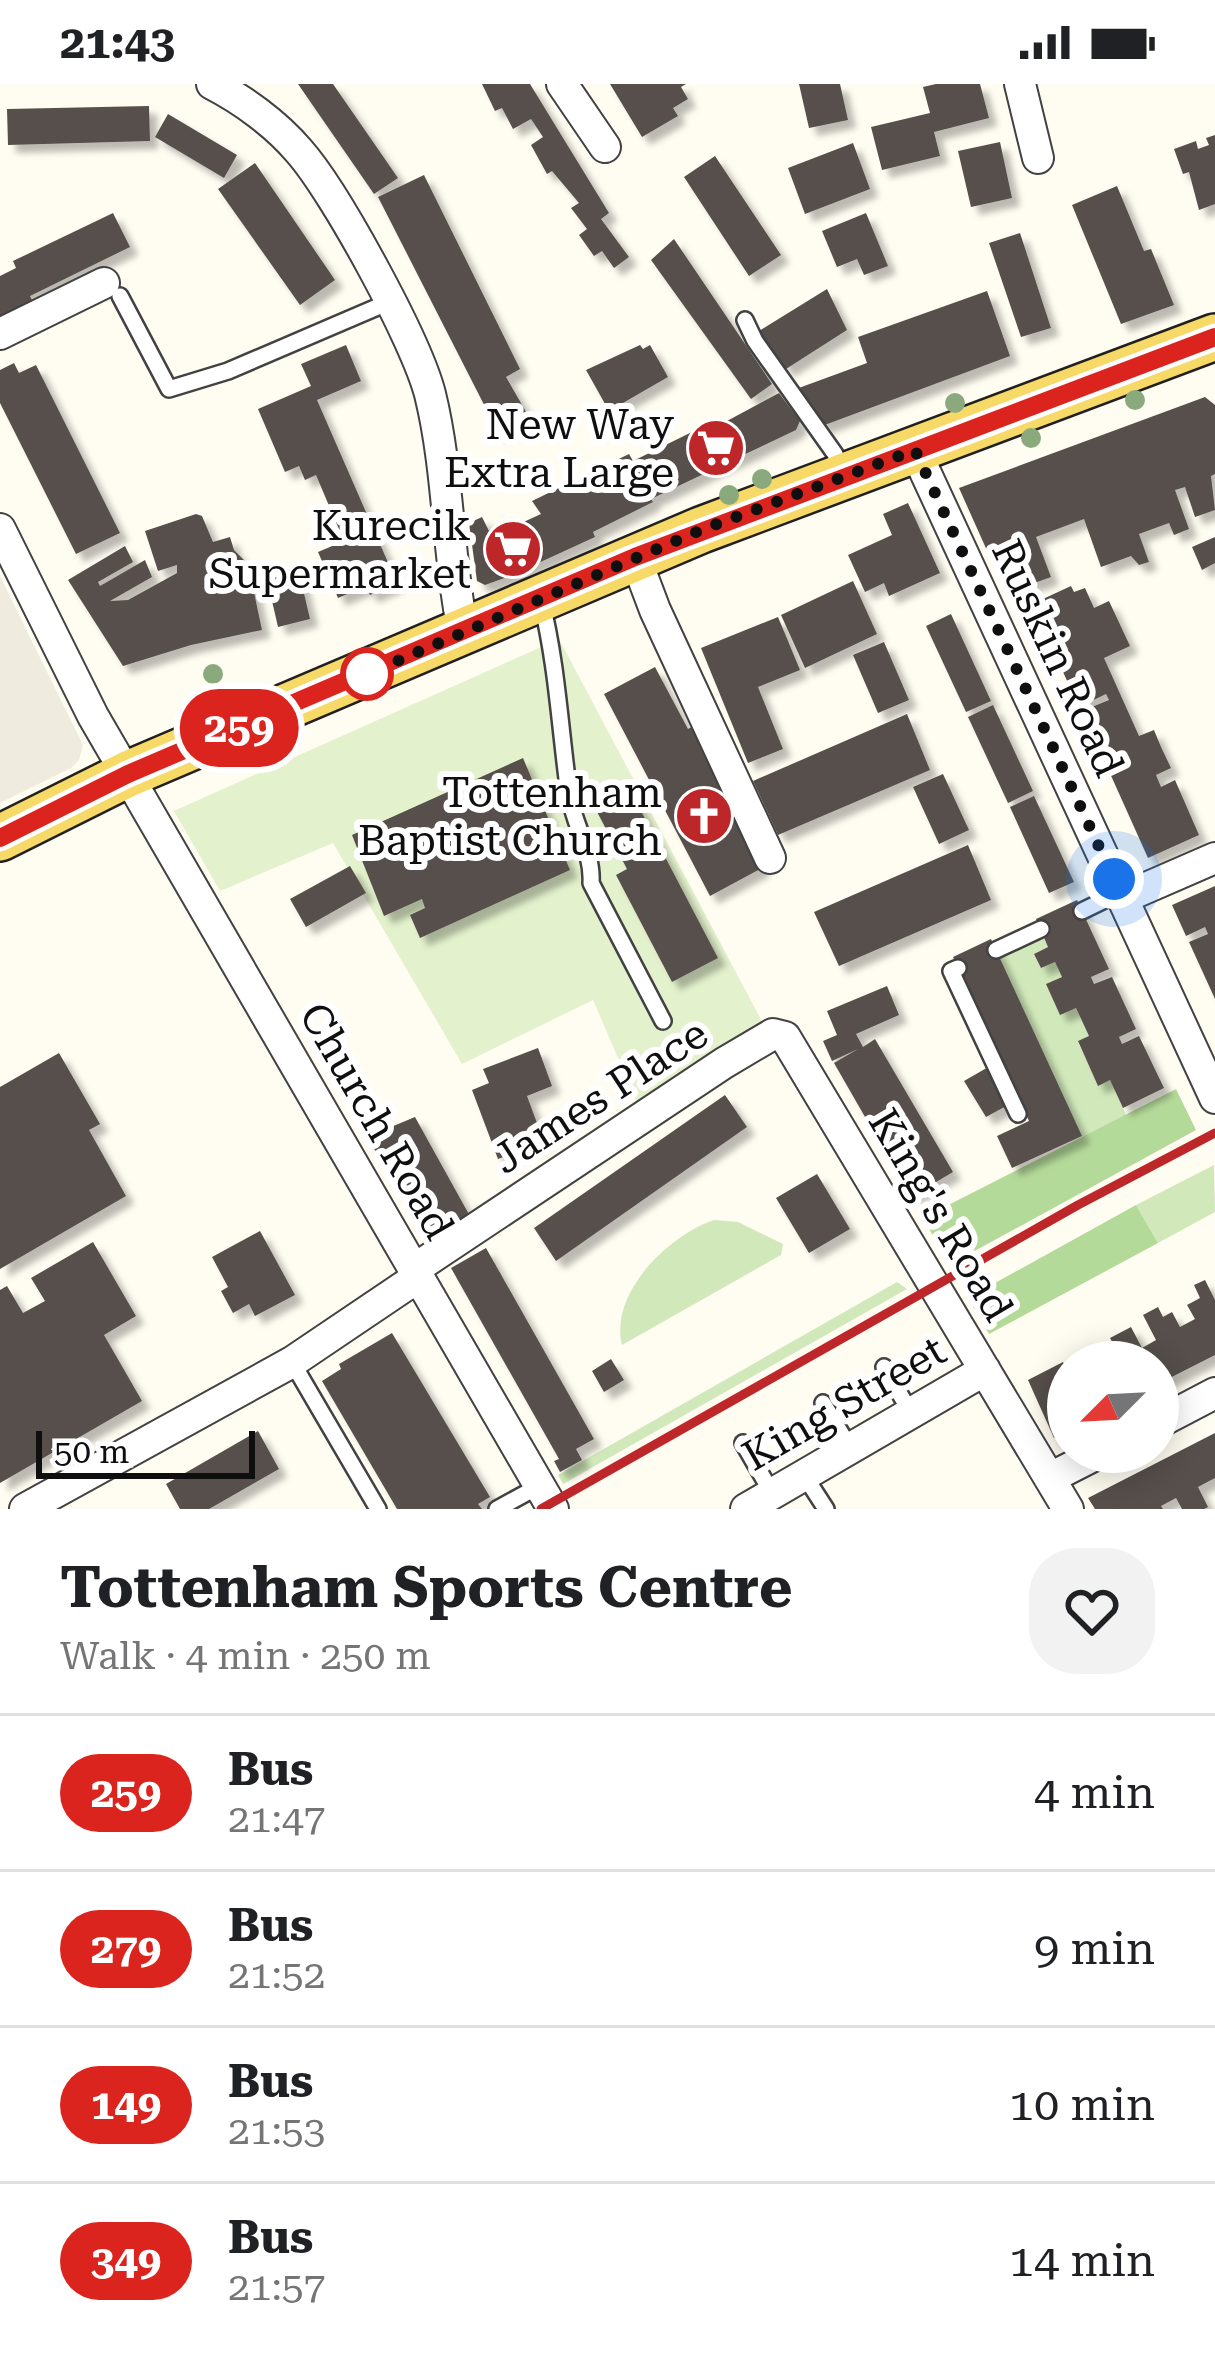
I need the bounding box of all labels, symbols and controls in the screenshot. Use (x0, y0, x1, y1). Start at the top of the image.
text: 21:43 (60, 16, 175, 69)
place label: New Way Extra Large (444, 400, 674, 497)
supermarket icon: New Way Extra Large (685, 417, 747, 479)
place label: Kurecik Supermarket (208, 501, 471, 598)
supermarket icon: Kurecik Supermarket (482, 518, 544, 580)
street label: Ruskin Road (982, 532, 1134, 784)
unlabelled marker (342, 649, 392, 699)
line badge: 259 (170, 689, 308, 767)
text: 259 (204, 703, 274, 752)
place label: Tottenham Baptist Church (358, 768, 662, 865)
church icon: Tottenham Baptist Church (673, 785, 735, 847)
your location (1084, 849, 1144, 909)
street label: Church Road (290, 994, 464, 1248)
street label: James Place (484, 1008, 716, 1184)
street label: King's Road (859, 1100, 1023, 1330)
street label: King Street (734, 1325, 954, 1481)
north arrow (1047, 1341, 1179, 1473)
map controls (1047, 1341, 1179, 1473)
scale bar (36, 1425, 255, 1478)
text: 50 m (54, 1432, 129, 1471)
button: heart (1029, 1548, 1155, 1674)
text: Tottenham Sports Centre (60, 1554, 792, 1621)
text: Walk · 4 min · 250 m (60, 1633, 431, 1679)
text: Bus (228, 1743, 313, 1796)
text: 4 min (1034, 1766, 1155, 1819)
text: 259 (91, 1768, 161, 1817)
text: 21:47 (228, 1796, 325, 1842)
text: Bus (228, 1899, 313, 1952)
text: 9 min (1034, 1922, 1155, 1975)
text: 279 (91, 1924, 161, 1973)
text: 21:52 (228, 1952, 325, 1998)
text: Bus (228, 2055, 313, 2108)
text: 10 min (1009, 2078, 1155, 2131)
text: 149 (91, 2080, 161, 2129)
text: 21:53 (228, 2108, 325, 2154)
text: Bus (228, 2211, 313, 2264)
text: 14 min (1009, 2234, 1155, 2287)
text: 349 (91, 2236, 161, 2285)
text: 21:57 (228, 2264, 325, 2310)

